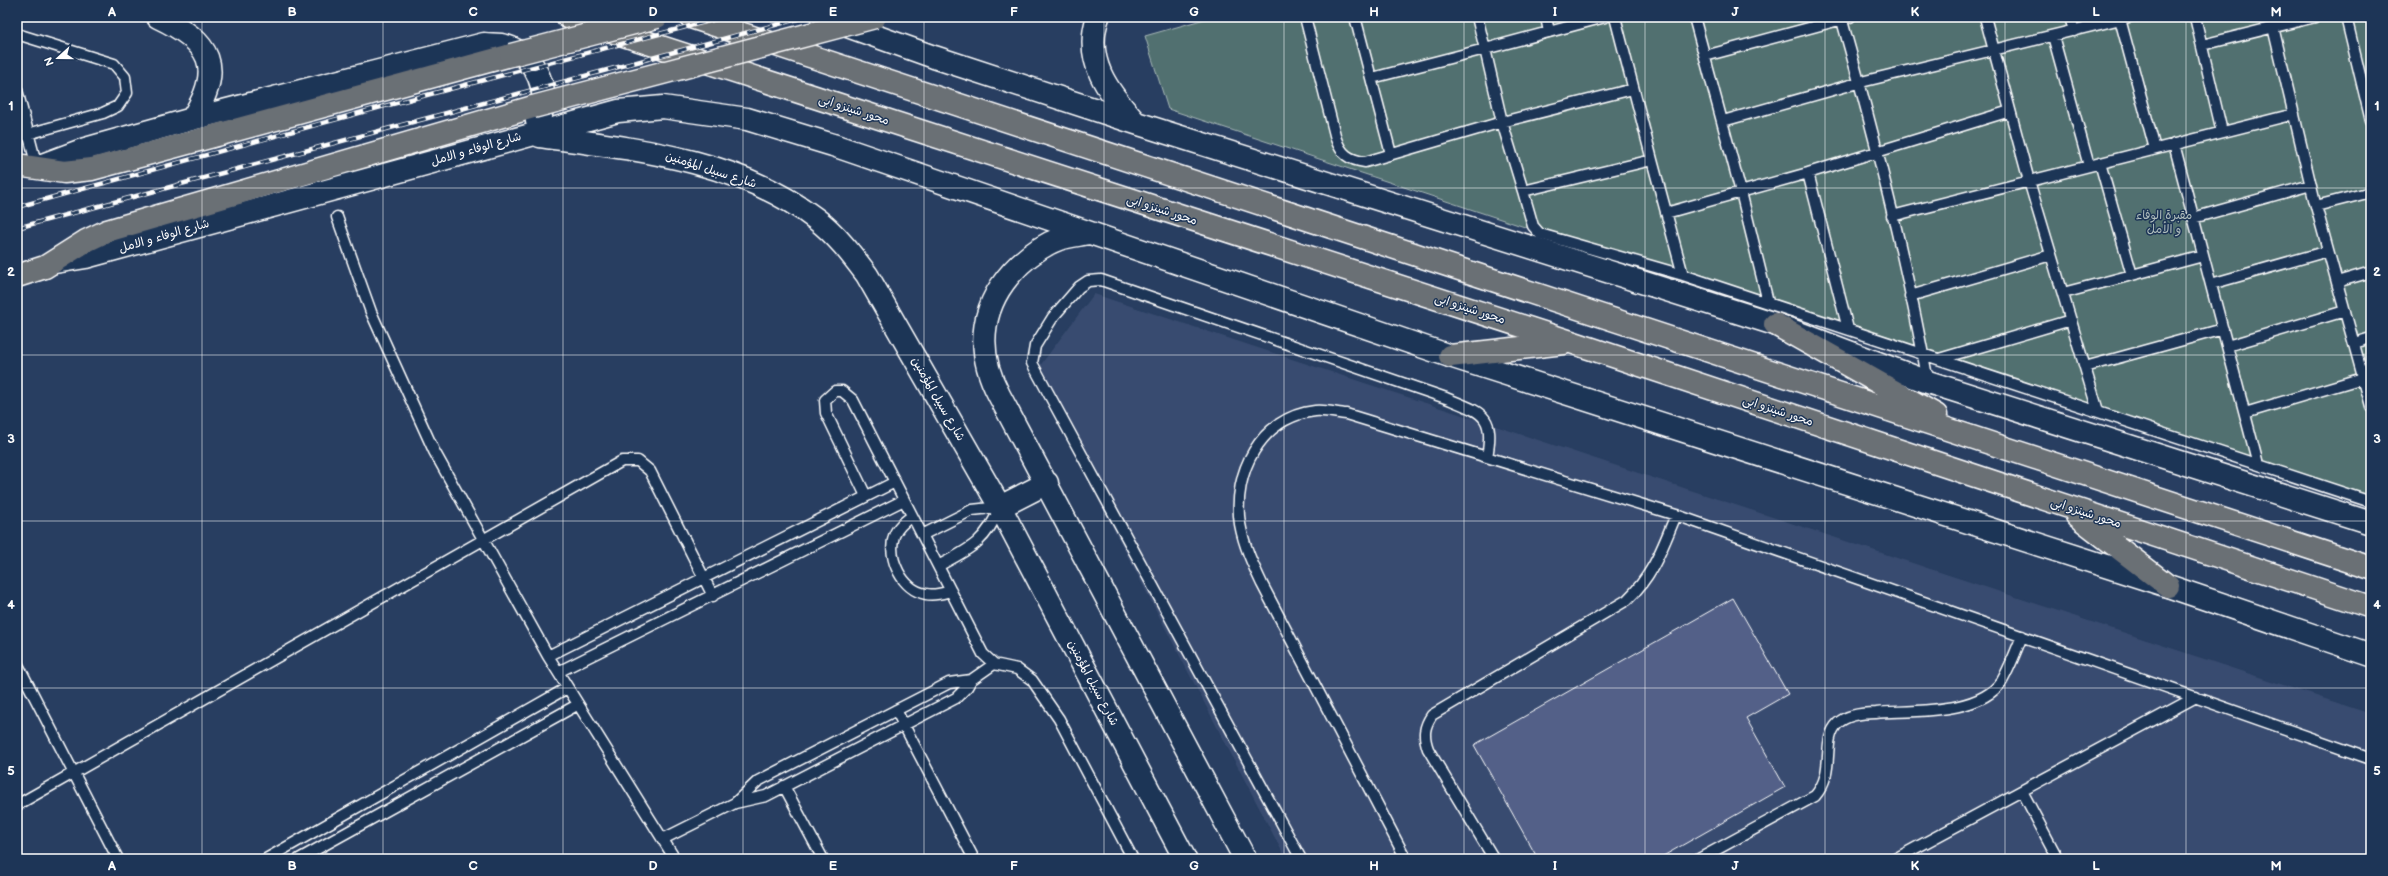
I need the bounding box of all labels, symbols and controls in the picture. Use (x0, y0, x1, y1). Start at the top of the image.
text: A (107, 4, 116, 20)
text: B (287, 4, 297, 20)
text: C (468, 4, 478, 20)
text: D (648, 4, 658, 20)
text: E (829, 4, 838, 20)
text: F (1010, 4, 1018, 20)
text: G (1189, 4, 1199, 20)
text: H (1369, 4, 1379, 20)
text: I (1553, 4, 1557, 20)
text: J (1731, 4, 1739, 20)
text: K (1911, 4, 1920, 20)
text: L (2092, 4, 2100, 20)
text: M (2270, 4, 2282, 20)
north arrow (38, 38, 78, 78)
text: N (42, 55, 57, 68)
street label: محور شينزو ابى (817, 92, 891, 128)
text: 1 (8, 98, 14, 114)
text: 1 (2374, 98, 2380, 114)
street label: شارع الوفاء و الامل (429, 129, 523, 170)
street label: شارع سبيل المؤمنين (663, 148, 758, 193)
street label: محور شينزو ابى (1125, 192, 1199, 228)
park label: مقبرة الوفاء و الأمل (2136, 208, 2192, 237)
street label: شارع الوفاء و الامل (117, 216, 211, 257)
text: 2 (7, 264, 15, 280)
text: 2 (2373, 264, 2381, 280)
street label: محور شينزو ابى (1433, 291, 1507, 327)
street label: شارع سبيل المؤمنين (907, 354, 968, 444)
street label: محور شينزو ابى (1741, 393, 1815, 429)
text: 3 (7, 431, 15, 447)
text: 3 (2373, 431, 2381, 447)
street label: محور شينزو ابى (2049, 495, 2123, 531)
text: 4 (7, 597, 15, 613)
text: 4 (2373, 597, 2381, 613)
street label: شارع سبيل المؤمنين (1063, 638, 1122, 729)
text: 5 (7, 763, 15, 779)
text: 5 (2373, 763, 2381, 779)
text: A (107, 858, 116, 874)
text: B (287, 858, 297, 874)
text: C (468, 858, 478, 874)
text: D (648, 858, 658, 874)
text: E (829, 858, 838, 874)
text: F (1010, 858, 1018, 874)
text: G (1189, 858, 1199, 874)
text: H (1369, 858, 1379, 874)
text: I (1553, 858, 1557, 874)
text: J (1731, 858, 1739, 874)
text: K (1911, 858, 1920, 874)
text: L (2092, 858, 2100, 874)
text: M (2270, 858, 2282, 874)

